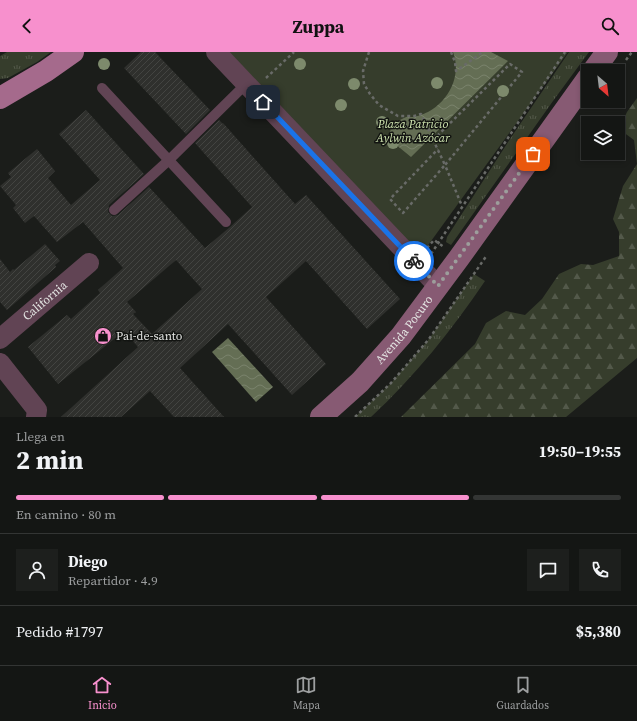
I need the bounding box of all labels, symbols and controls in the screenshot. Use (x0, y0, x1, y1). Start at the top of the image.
text: Zuppa (293, 14, 344, 39)
icon: back (16, 15, 38, 37)
icon: search (599, 15, 621, 37)
north arrow (581, 64, 625, 108)
map controls (581, 64, 625, 160)
pin (246, 85, 280, 119)
icon: home (252, 91, 274, 113)
park label: Plaza Patricio Aylwin Azócar (375, 116, 451, 146)
button: layers (581, 116, 625, 160)
pin (516, 137, 550, 171)
icon: bag (522, 143, 544, 165)
courier (394, 241, 434, 281)
icon: bike (403, 250, 425, 272)
street label: California (19, 277, 71, 324)
street label: Avenida Pocuro (372, 292, 437, 367)
shop icon: Pai-de-santo (93, 326, 113, 346)
place label: Pai-de-santo (116, 328, 183, 344)
text: Llega en (16, 428, 65, 445)
text: 19:50–19:55 (539, 441, 621, 462)
text: 2 min (16, 442, 83, 478)
text: En camino · 80 m (16, 506, 116, 523)
button: person (16, 549, 58, 591)
button: chat (527, 549, 569, 591)
button: phone (579, 549, 621, 591)
text: Diego (68, 551, 108, 572)
text: Repartidor · 4.9 (68, 572, 158, 589)
text: Pedido #1797 (16, 621, 103, 642)
text: $5,380 (576, 621, 621, 642)
tab: Inicio (88, 674, 117, 713)
tab: Mapa (293, 674, 320, 713)
tab: Guardados (496, 674, 549, 713)

